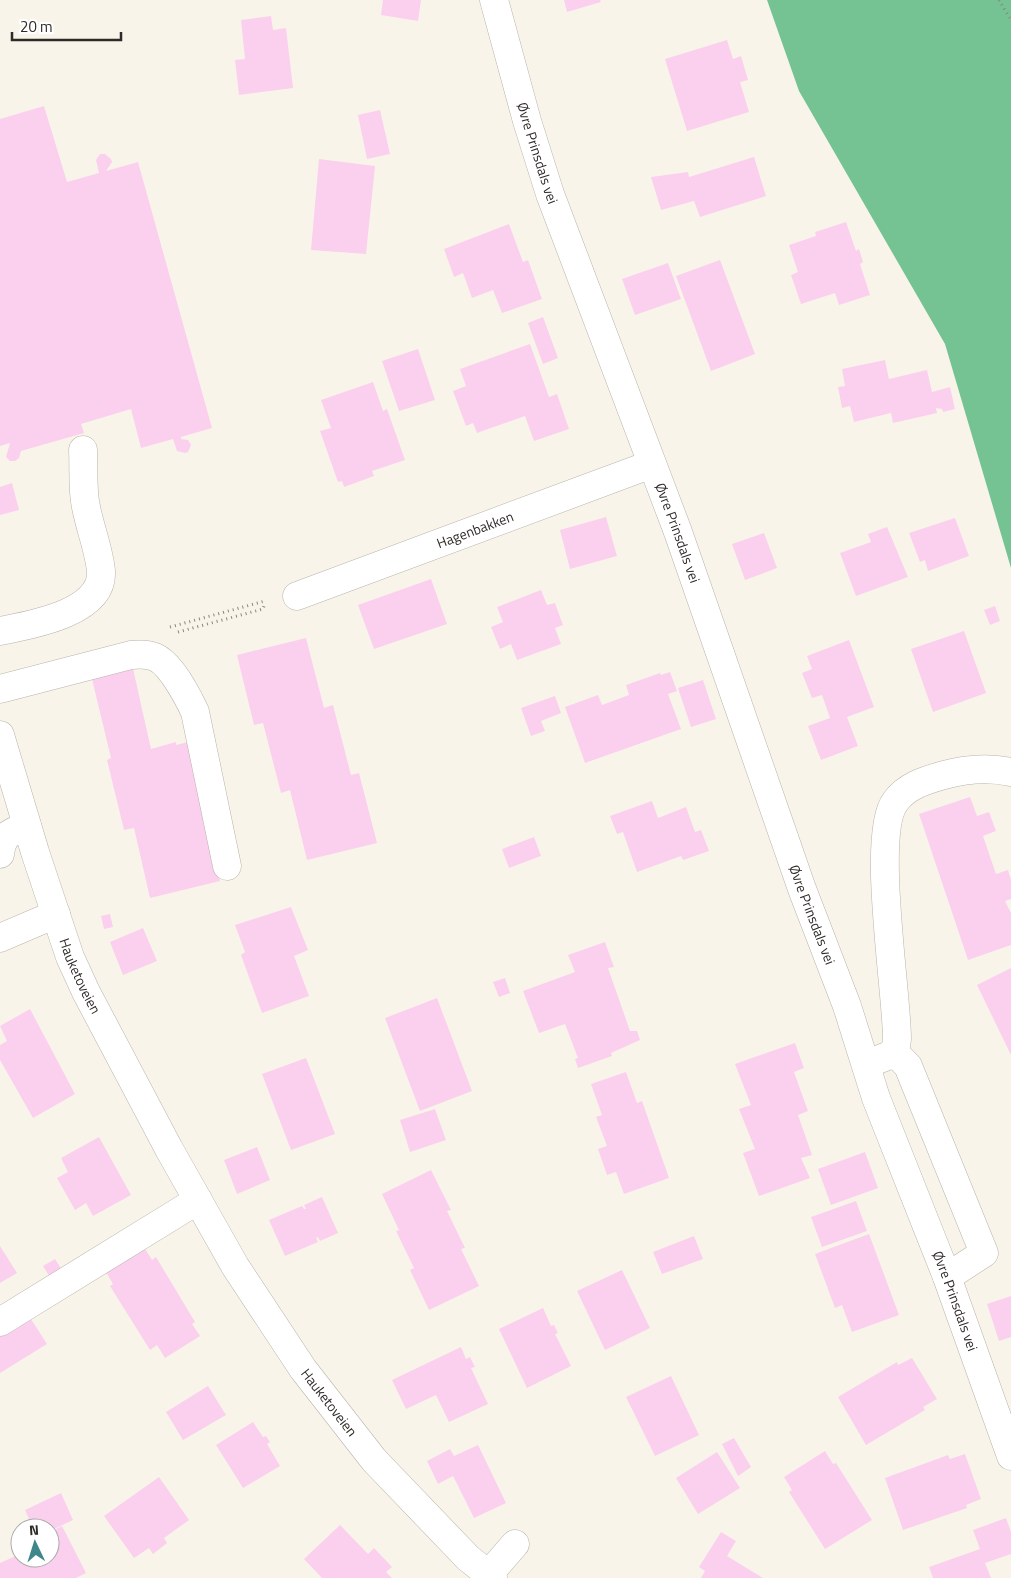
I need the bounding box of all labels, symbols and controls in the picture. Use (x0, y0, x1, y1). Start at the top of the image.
scale bar (12, 10, 121, 42)
text: 20 m (20, 15, 53, 38)
street label: Øvre Prinsdals vei (512, 100, 564, 207)
street label: Øvre Prinsdals vei (650, 479, 706, 586)
street label: Hagenbakken (434, 505, 516, 553)
street label: Øvre Prinsdals vei (784, 862, 841, 968)
street label: Hauketoveien (54, 935, 107, 1017)
street label: Øvre Prinsdals vei (928, 1248, 984, 1354)
street label: Hauketoveien (296, 1364, 363, 1441)
north arrow (10, 1518, 60, 1568)
text: N (28, 1519, 40, 1540)

